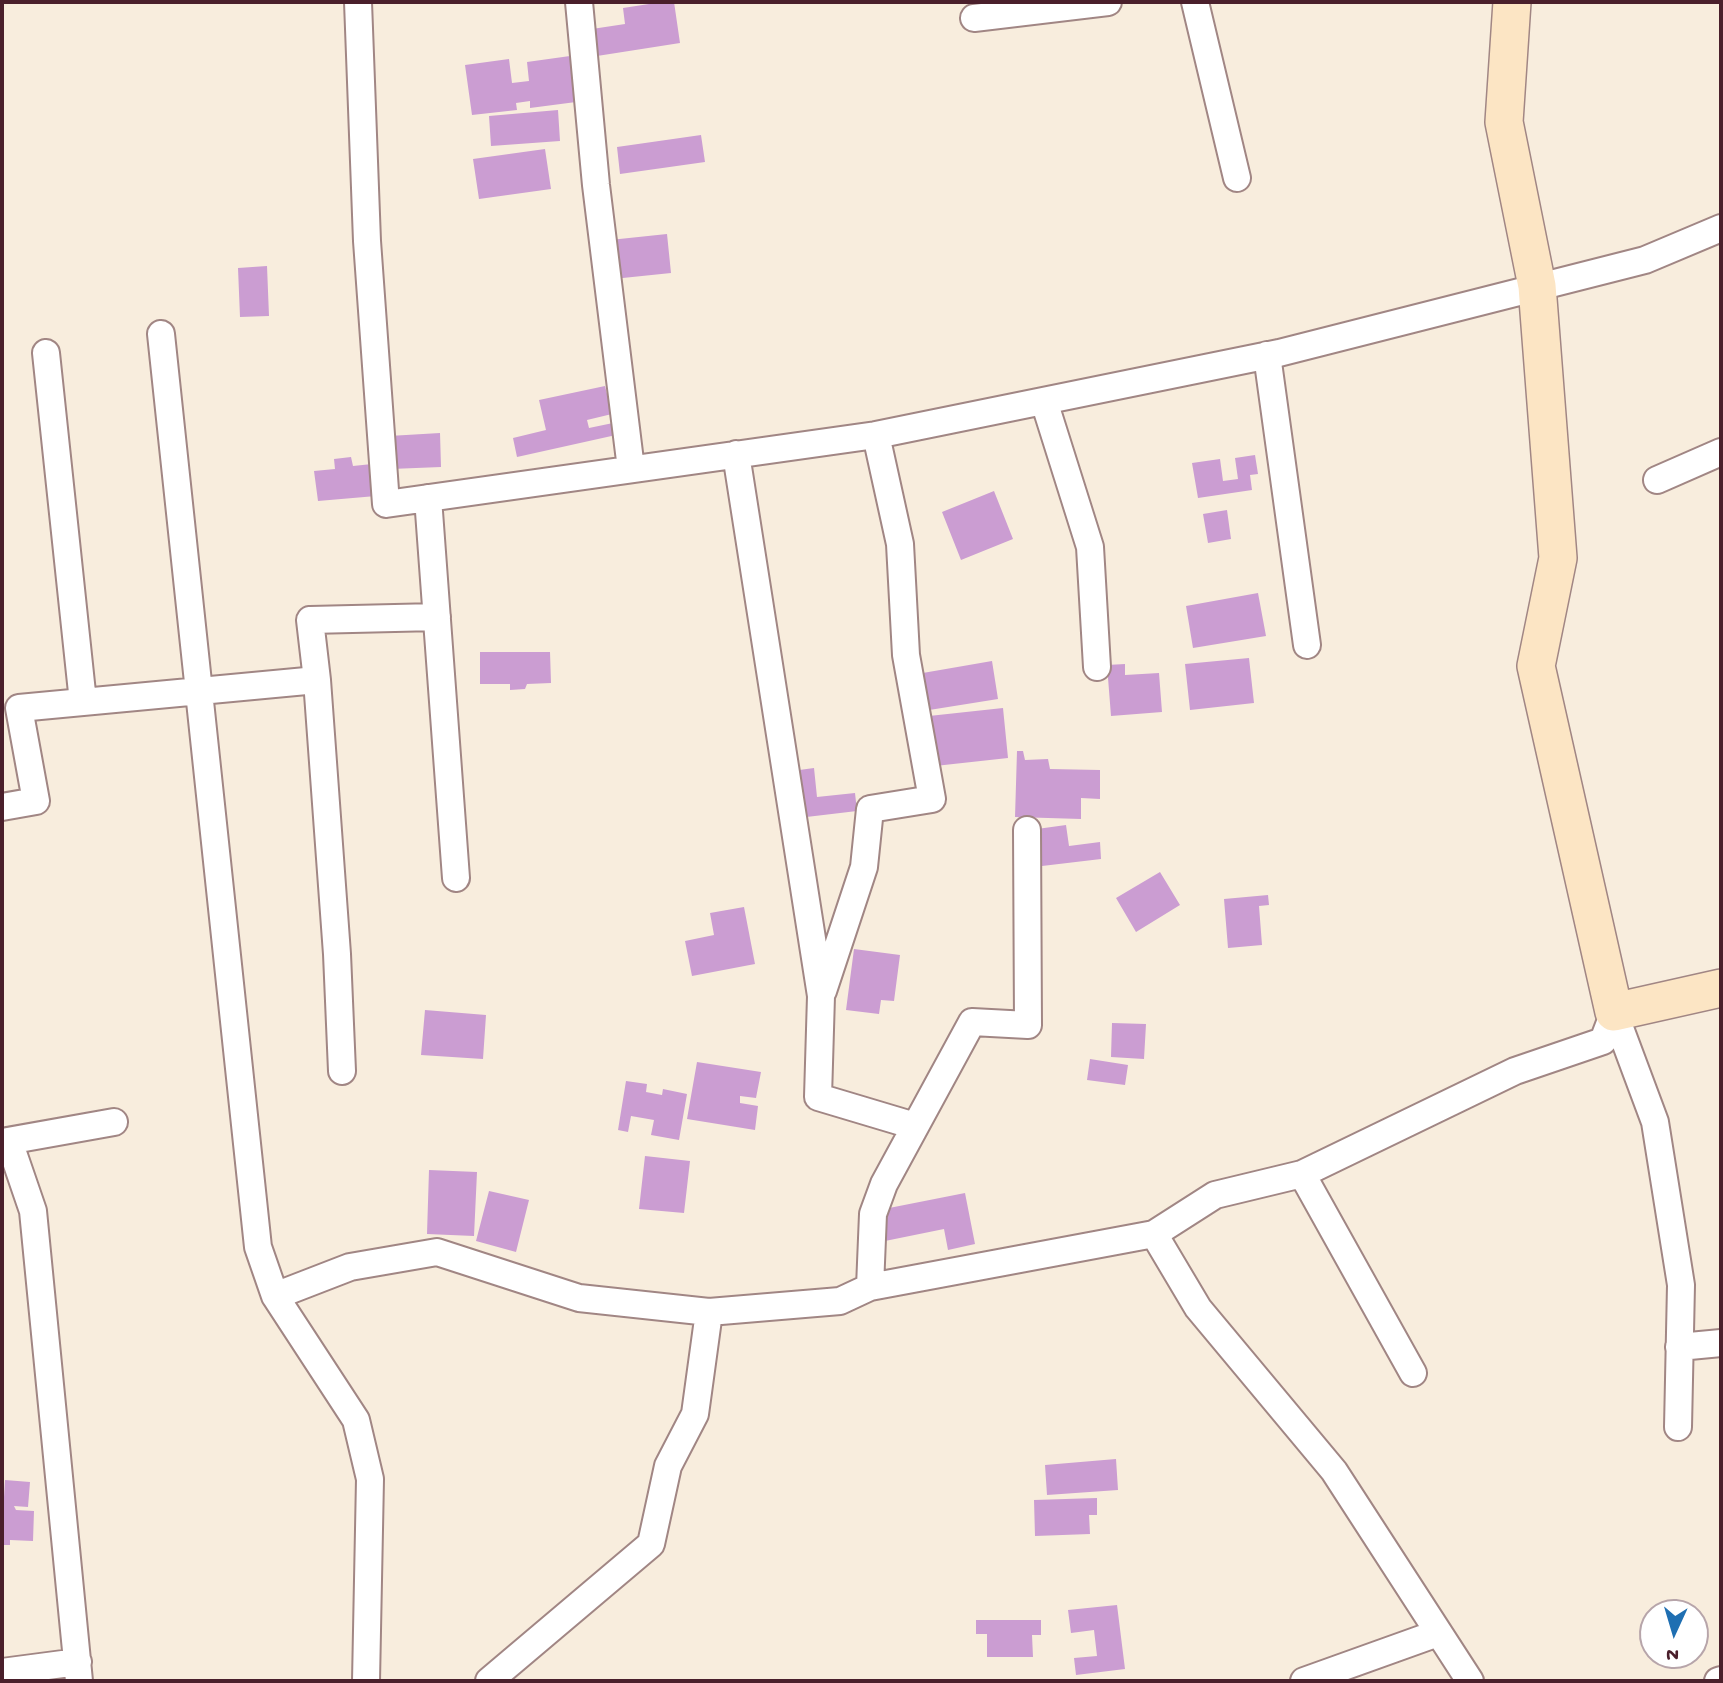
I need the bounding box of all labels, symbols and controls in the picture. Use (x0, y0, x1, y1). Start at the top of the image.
north arrow (1639, 1599, 1709, 1669)
text: N (1666, 1642, 1680, 1665)

